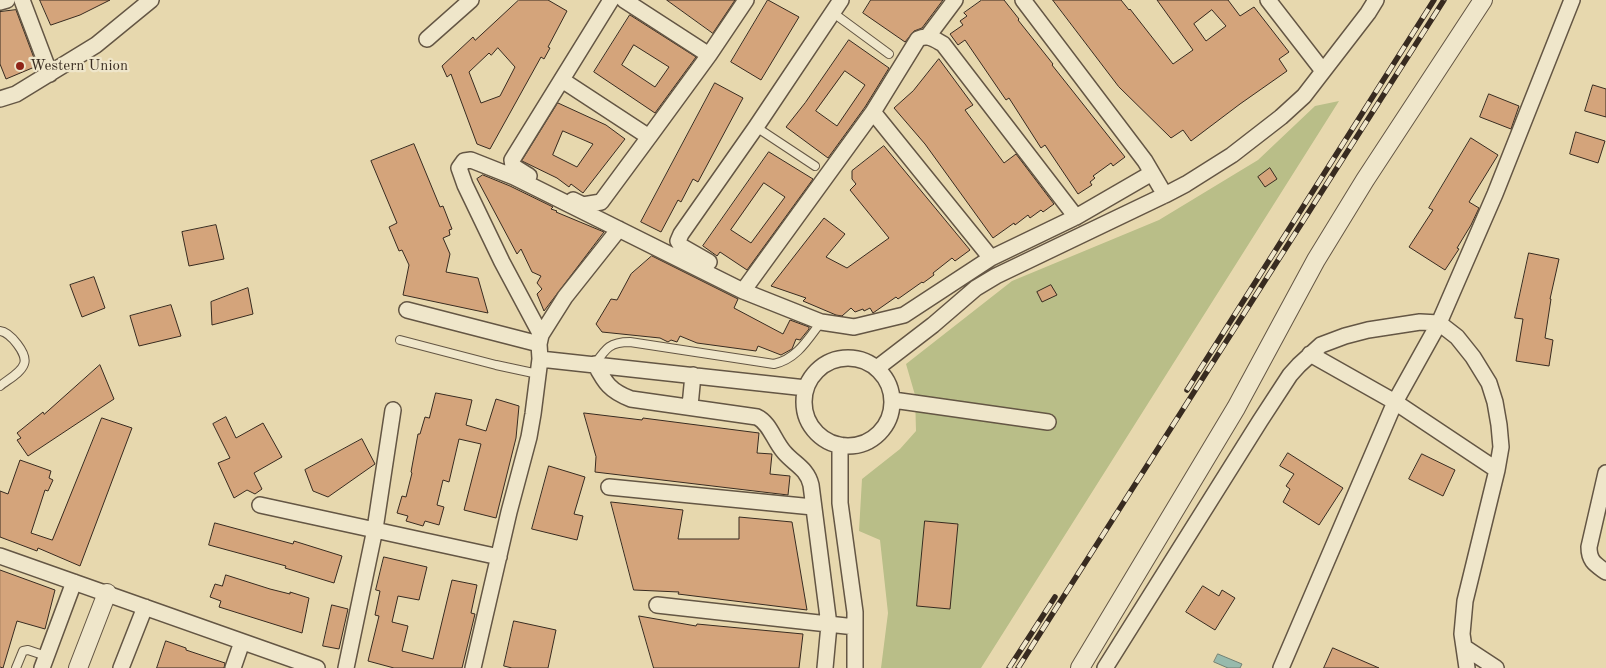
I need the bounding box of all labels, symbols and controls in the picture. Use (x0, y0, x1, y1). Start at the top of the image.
place label: Western Union (30, 57, 128, 75)
marker: Western Union (14, 60, 26, 72)

